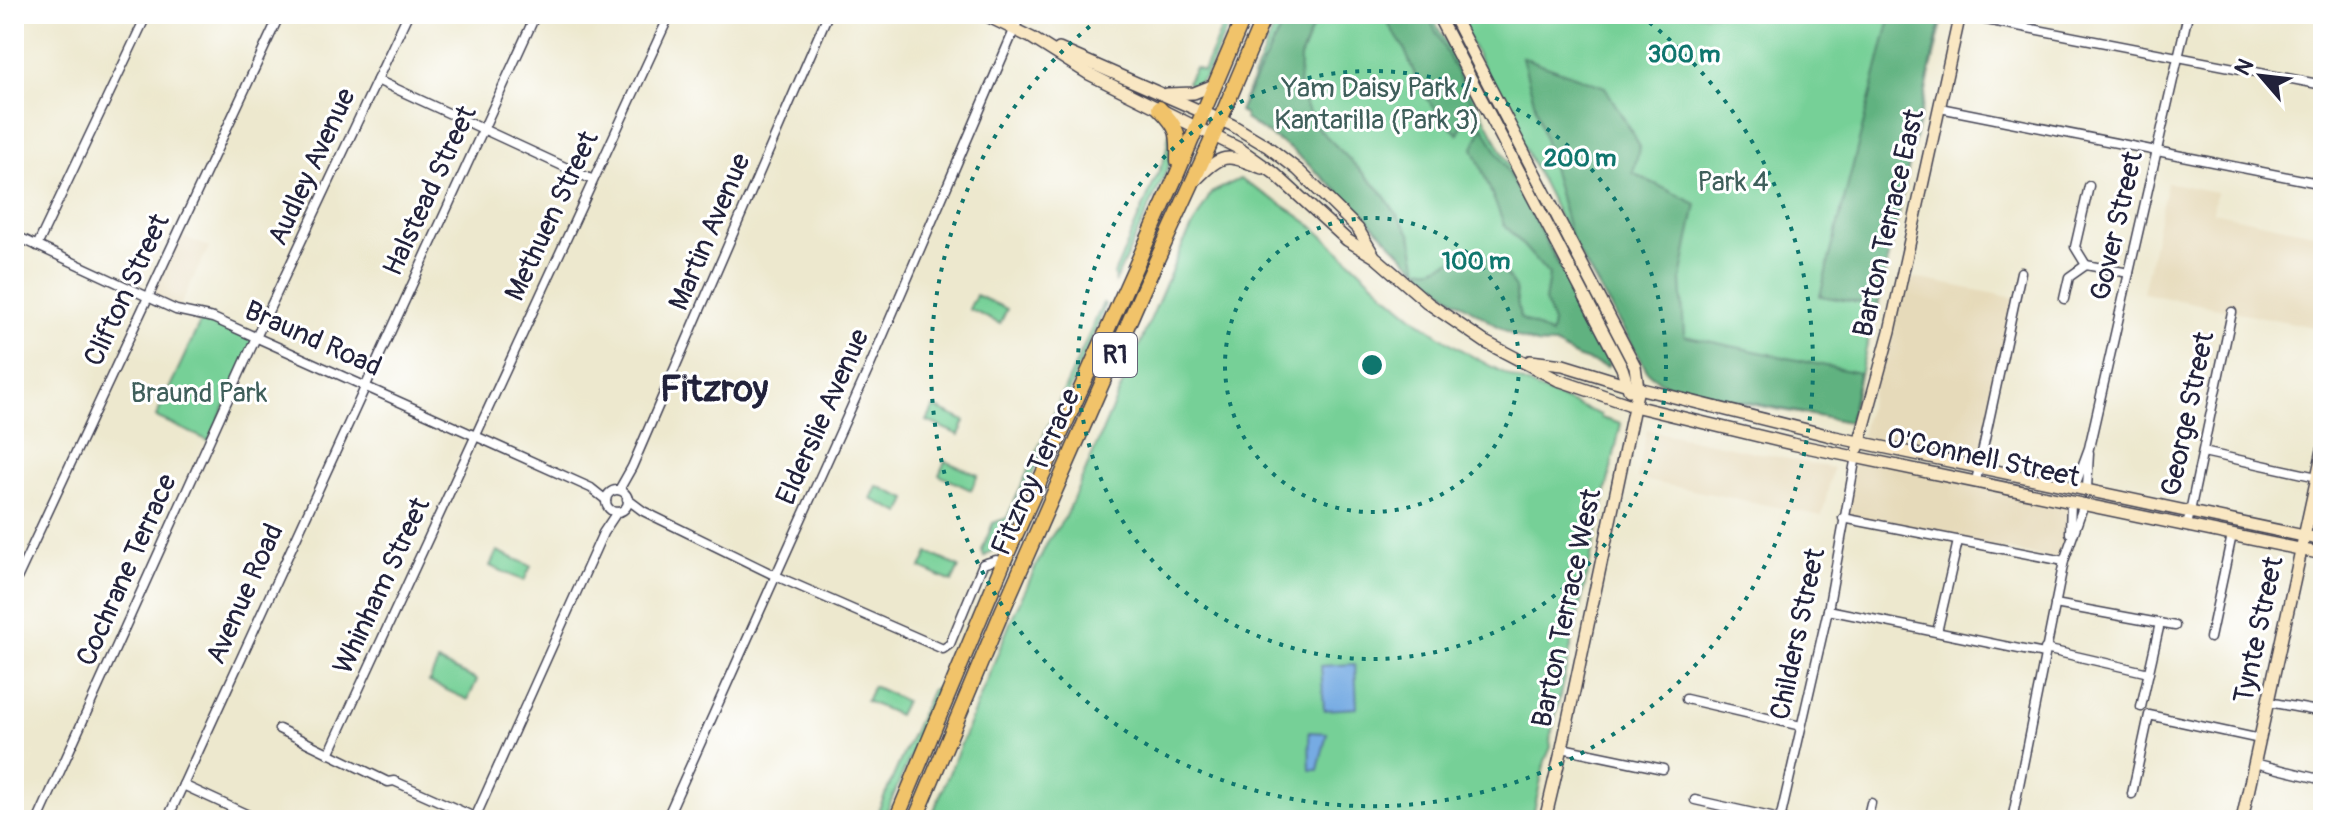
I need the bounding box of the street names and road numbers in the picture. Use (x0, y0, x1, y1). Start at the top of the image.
street label: Audley Avenue (260, 83, 364, 251)
street label: Halstead Street (375, 100, 485, 282)
street label: Barton Terrace East (1846, 105, 1932, 340)
street label: Methuen Street (497, 125, 607, 307)
street label: Gover Street (2083, 147, 2151, 304)
street label: Martin Avenue (661, 148, 759, 316)
street label: Clifton Street (76, 208, 178, 372)
street label: Braund Road (239, 293, 387, 385)
street label: Elderslie Avenue (769, 323, 878, 511)
street label: George Street (2153, 328, 2223, 499)
road number: R1 (1093, 333, 1137, 377)
street label: Fitzroy Terrace (984, 383, 1088, 561)
street label: O'Connell Street (1883, 420, 2083, 496)
street label: Cochrane Terrace (69, 468, 185, 671)
street label: Barton Terrace West (1525, 485, 1610, 731)
street label: Whinham Street (326, 491, 439, 680)
street label: Avenue Road (198, 518, 292, 670)
street label: Childers Street (1763, 544, 1833, 723)
street label: Tynte Street (2226, 553, 2292, 707)

